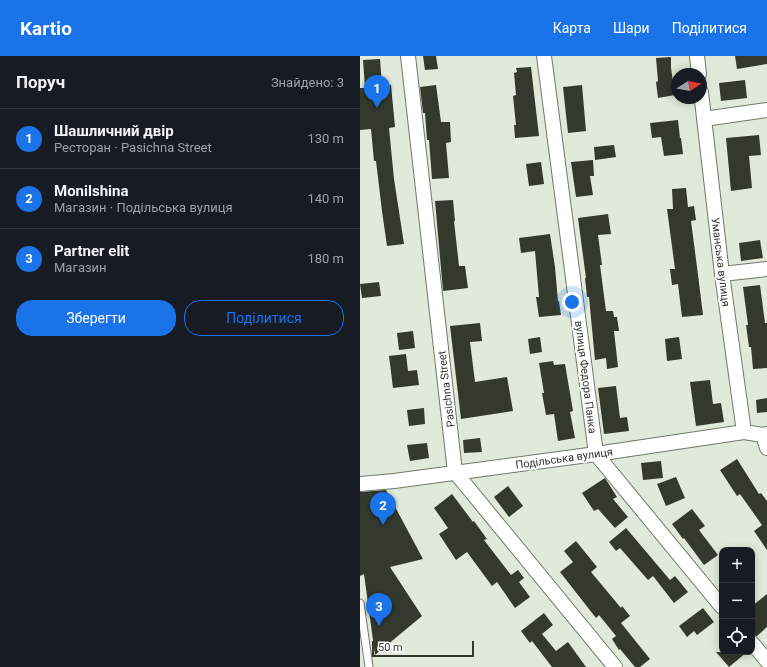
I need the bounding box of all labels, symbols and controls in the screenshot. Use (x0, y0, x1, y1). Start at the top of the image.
text: Kartio (20, 17, 72, 40)
text: Карта (553, 20, 591, 36)
text: Шари (613, 20, 650, 36)
text: Поділитися (672, 20, 747, 36)
north arrow (671, 68, 707, 104)
text: Поруч (16, 72, 65, 92)
text: Знайдено: 3 (271, 75, 344, 90)
pin: 1 (364, 75, 390, 108)
text: Шашличний двір (54, 122, 174, 140)
text: 1 (25, 131, 33, 146)
text: 130 m (307, 131, 344, 146)
text: Ресторан · Pasichna Street (54, 140, 212, 155)
text: Monilshina (54, 182, 128, 200)
text: 2 (25, 191, 33, 206)
text: 140 m (307, 191, 344, 206)
text: Магазин · Подільська вулиця (54, 200, 233, 215)
street label: Уманська вулиця (709, 217, 732, 307)
text: Partner elit (54, 242, 129, 260)
text: 3 (25, 251, 33, 266)
text: 180 m (307, 251, 344, 266)
text: Магазин (54, 260, 107, 275)
your location (562, 292, 582, 312)
button: Зберегти (16, 300, 176, 336)
button: Поділитися (184, 300, 344, 336)
street label: вулиця Федора Панка (572, 320, 599, 434)
street label: Pasichna Street (435, 350, 458, 428)
street label: Подільська вулиця (514, 445, 614, 472)
pin: 2 (370, 492, 396, 525)
map controls (719, 547, 755, 655)
button: + (719, 547, 755, 583)
button: − (719, 583, 755, 619)
pin: 3 (366, 593, 392, 626)
button: locate (719, 619, 755, 655)
scale bar (372, 639, 474, 658)
text: 50 m (378, 641, 403, 654)

